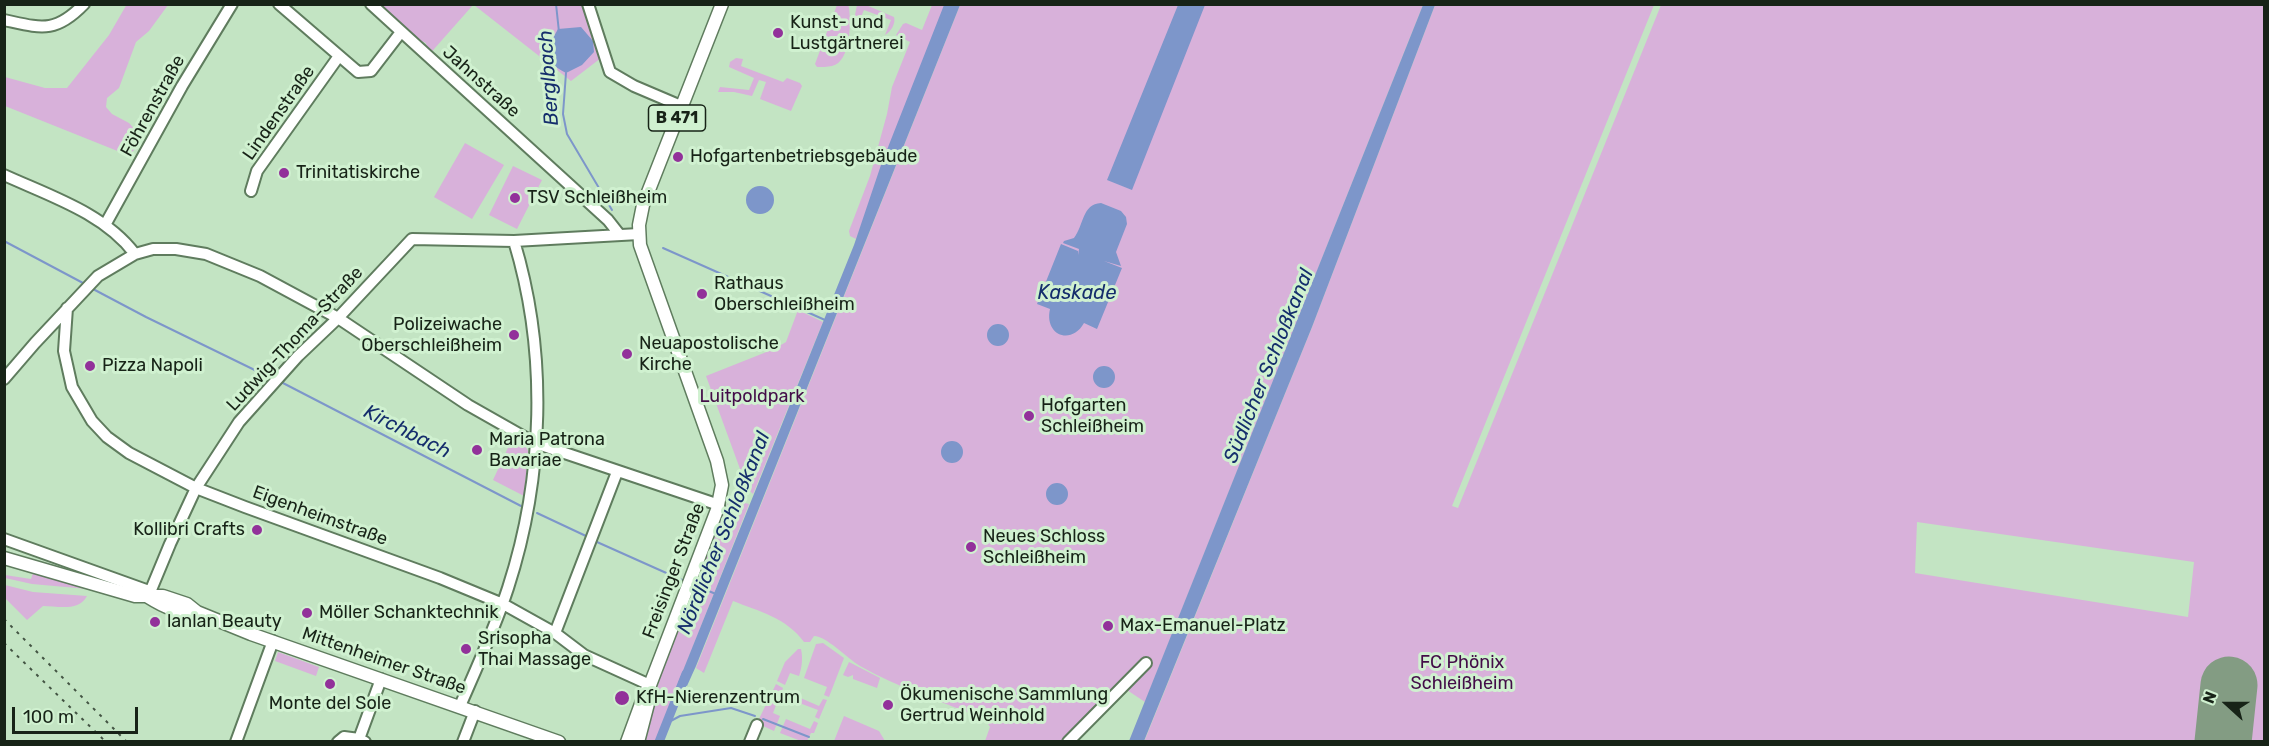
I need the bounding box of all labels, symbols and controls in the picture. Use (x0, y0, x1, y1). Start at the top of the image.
place label: Kunst- und Lustgärtnerei (790, 12, 904, 54)
marker: Kunst- und Lustgärtnerei (771, 26, 785, 40)
water label: Berglbach (534, 29, 564, 127)
street label: Jahnstraße (438, 42, 524, 122)
street label: Föhrenstraße (116, 51, 190, 161)
street label: Lindenstraße (238, 62, 320, 164)
road number: B 471 (648, 105, 706, 131)
place label: Hofgartenbetriebsgebäude (690, 146, 917, 168)
marker: Hofgartenbetriebsgebäude (671, 150, 685, 164)
place label: Trinitatiskirche (296, 162, 420, 184)
marker: Trinitatiskirche (277, 166, 291, 180)
place label: TSV Schleißheim (527, 187, 667, 209)
marker: TSV Schleißheim (508, 191, 522, 205)
street label: Ludwig-Thoma-Straße (222, 262, 368, 416)
water label: Südlicher Schloßkanal (1219, 265, 1319, 467)
place label: Rathaus Oberschleißheim (714, 273, 855, 316)
water label: Kaskade (1038, 281, 1116, 305)
marker: Rathaus Oberschleißheim (695, 287, 709, 301)
place label: Polizeiwache Oberschleißheim (361, 314, 502, 356)
marker: Polizeiwache Oberschleißheim (507, 328, 521, 342)
place label: Neuapostolische Kirche (639, 333, 779, 376)
marker: Neuapostolische Kirche (620, 347, 634, 361)
place label: Pizza Napoli (102, 355, 203, 377)
marker: Pizza Napoli (83, 359, 97, 373)
park label: Luitpoldpark (699, 386, 805, 408)
place label: Hofgarten Schleißheim (1041, 395, 1144, 438)
water label: Kirchbach (360, 400, 454, 464)
marker: Hofgarten Schleißheim (1022, 409, 1036, 423)
water label: Nördlicher Schloßkanal (672, 428, 776, 638)
place label: Maria Patrona Bavariae (489, 429, 605, 472)
marker: Maria Patrona Bavariae (470, 443, 484, 457)
street label: Eigenheimstraße (250, 482, 390, 550)
street label: Freisinger Straße (638, 500, 710, 642)
place label: Kollibri Crafts (133, 519, 245, 541)
marker: Kollibri Crafts (250, 523, 264, 537)
place label: Neues Schloss Schleißheim (983, 526, 1105, 568)
marker: Neues Schloss Schleißheim (964, 540, 978, 554)
place label: Möller Schanktechnik (319, 602, 498, 624)
marker: Möller Schanktechnik (300, 606, 314, 620)
place label: lanlan Beauty (167, 611, 282, 633)
marker: lanlan Beauty (148, 615, 162, 629)
place label: Max-Emanuel-Platz (1120, 615, 1286, 637)
marker: Max-Emanuel-Platz (1101, 619, 1115, 633)
street label: Mittenheimer Straße (299, 623, 469, 699)
place label: Srisopha Thai Massage (478, 628, 591, 670)
marker: Srisopha Thai Massage (459, 642, 473, 656)
park label: FC Phönix Schleißheim (1411, 652, 1513, 694)
north arrow (2197, 674, 2257, 734)
marker: Monte del Sole (323, 677, 337, 691)
place label: Ökumenische Sammlung Gertrud Weinhold (900, 684, 1108, 726)
place label: KfH-Nierenzentrum (636, 687, 800, 709)
marker: KfH-Nierenzentrum (613, 689, 631, 707)
text: N (2199, 689, 2221, 706)
place label: Monte del Sole (269, 693, 391, 715)
scale bar (15, 695, 141, 733)
marker: Ökumenische Sammlung Gertrud Weinhold (881, 698, 895, 712)
text: 100 m (23, 706, 74, 728)

